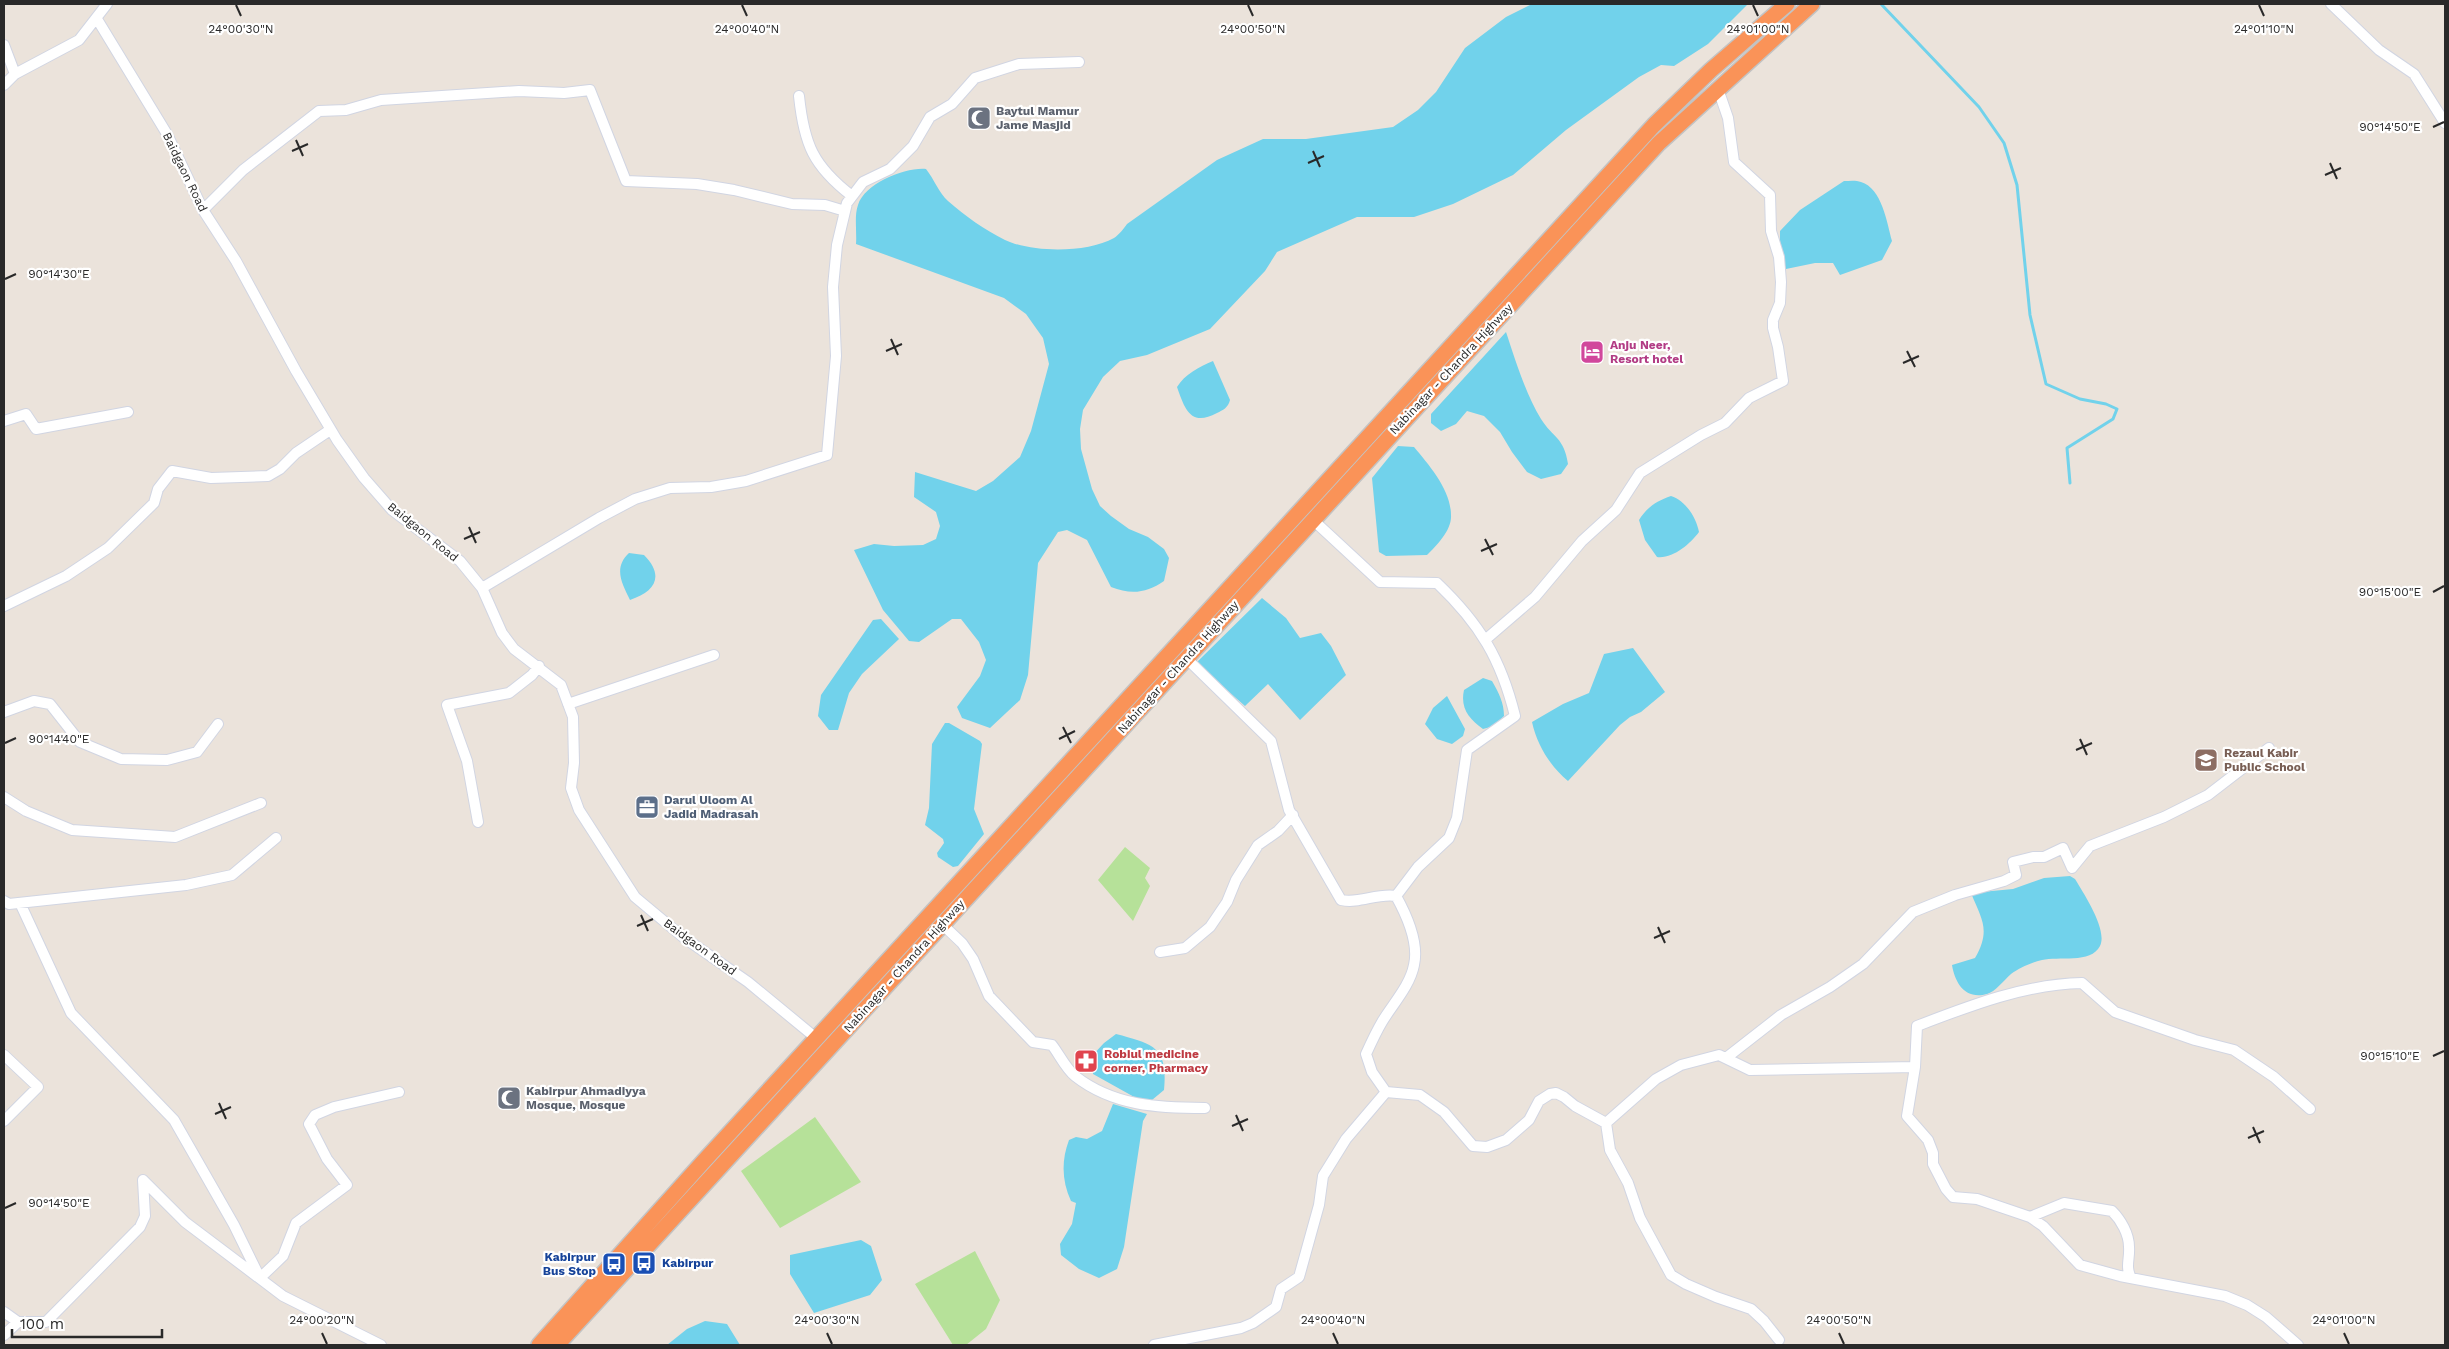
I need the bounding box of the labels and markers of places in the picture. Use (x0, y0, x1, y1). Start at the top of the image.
place label: Baytul Mamur Jame Masjid (996, 104, 1080, 132)
mosque icon: Baytul Mamur Jame Masjid (966, 105, 992, 131)
place label: Anju Neer, Resort hotel (1610, 338, 1683, 366)
hotel icon: Anju Neer, Resort hotel (1579, 339, 1605, 365)
place label: Rezaul Kabir Public School (2224, 746, 2305, 774)
school or university icon: Rezaul Kabir Public School (2193, 747, 2219, 773)
place label: Darul Uloom Al Jadid Madrasah (664, 793, 758, 821)
office icon: Darul Uloom Al Jadid Madrasah (634, 794, 660, 820)
place label: Robiul medicine corner, Pharmacy (1104, 1047, 1208, 1075)
pharmacy icon: Robiul medicine corner, Pharmacy (1073, 1048, 1099, 1074)
place label: Kabirpur Ahmadiyya Mosque, Mosque (526, 1084, 646, 1112)
mosque icon: Kabirpur Ahmadiyya Mosque, Mosque (496, 1085, 522, 1111)
place label: Kabirpur Bus Stop (543, 1250, 597, 1278)
bus stop icon: Kabirpur (631, 1250, 657, 1276)
bus stop icon: Kabirpur Bus Stop (601, 1251, 627, 1277)
place label: Kabirpur (662, 1256, 714, 1270)

